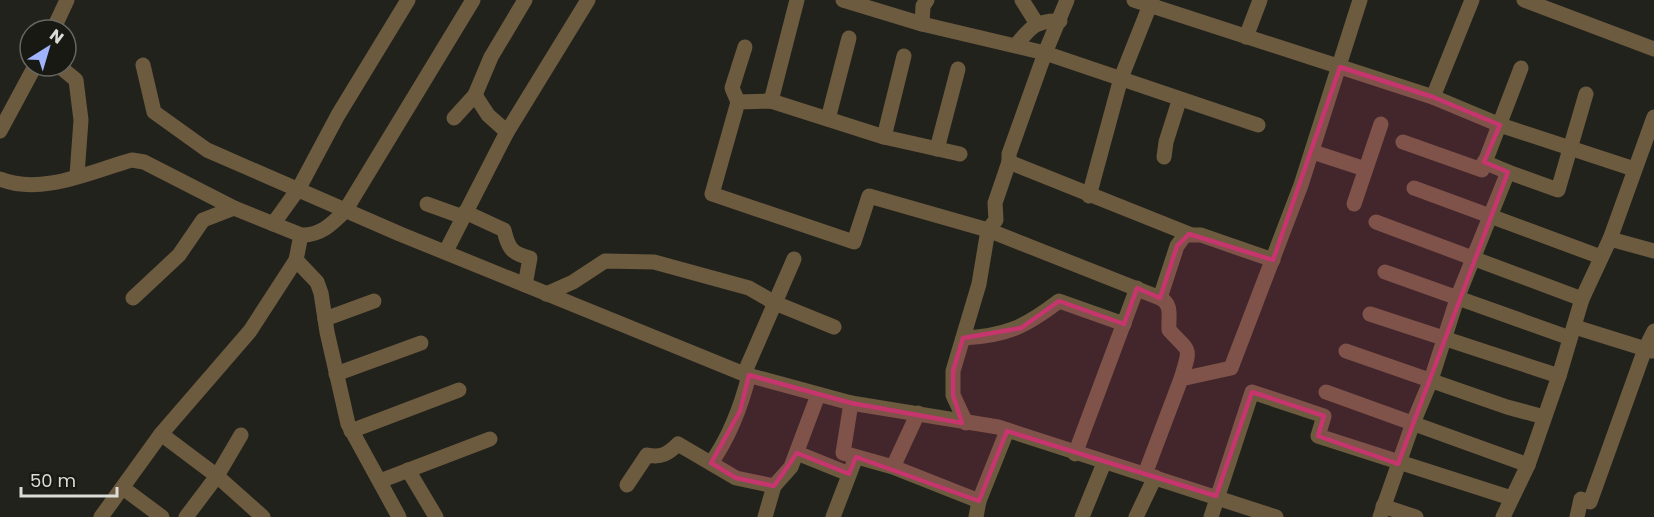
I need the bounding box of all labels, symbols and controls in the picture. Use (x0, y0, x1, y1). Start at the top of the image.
north arrow (18, 18, 78, 78)
text: N (45, 24, 68, 49)
scale bar (21, 460, 117, 498)
text: 50 m (30, 468, 76, 493)

